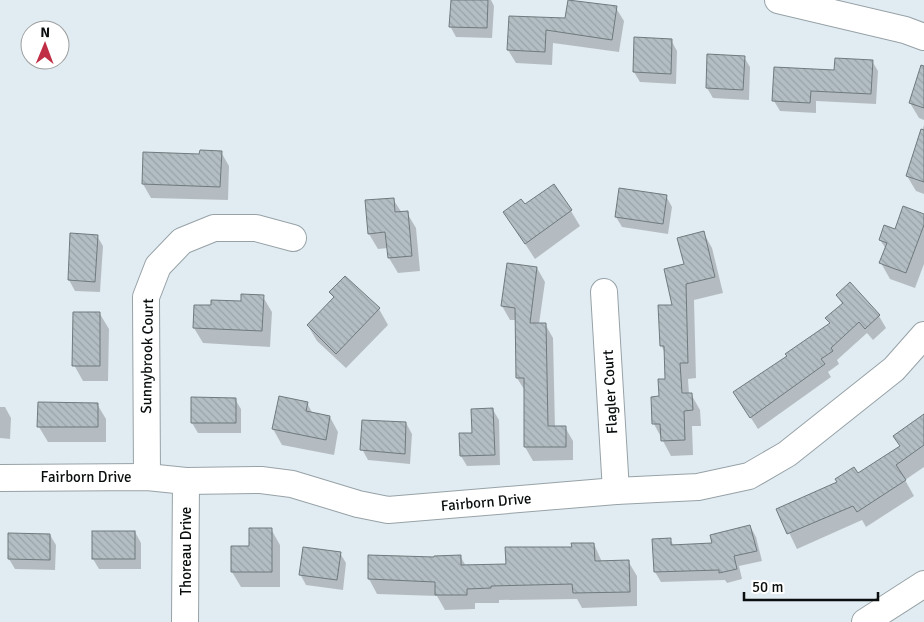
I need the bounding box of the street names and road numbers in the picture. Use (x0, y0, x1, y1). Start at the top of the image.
street label: Sunnybrook Court (137, 298, 157, 414)
street label: Flagler Court (599, 349, 621, 435)
street label: Fairborn Drive (41, 468, 131, 486)
street label: Fairborn Drive (440, 489, 532, 515)
street label: Thoreau Drive (177, 507, 195, 595)

